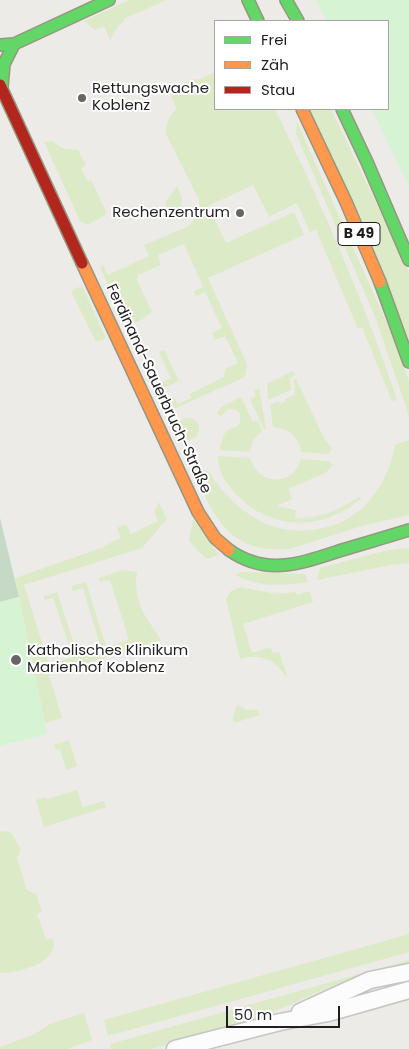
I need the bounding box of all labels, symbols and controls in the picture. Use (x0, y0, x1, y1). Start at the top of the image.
legend (214, 20, 389, 110)
text: Frei (261, 29, 287, 50)
text: Zäh (261, 54, 289, 75)
text: Stau (261, 79, 295, 100)
place label: Rettungswache Koblenz (92, 80, 209, 115)
marker: Rettungswache Koblenz (76, 92, 88, 104)
place label: Rechenzentrum (112, 204, 230, 222)
marker: Rechenzentrum (234, 207, 246, 219)
road number: B 49 (338, 222, 380, 245)
street label: Ferdinand-Sauerbruch-Straße (101, 281, 215, 497)
place label: Katholisches Klinikum Marienhof Koblenz (27, 642, 188, 677)
marker: Katholisches Klinikum Marienhof Koblenz (9, 653, 23, 667)
scale bar (229, 996, 343, 1028)
text: 50 m (234, 1004, 272, 1025)

